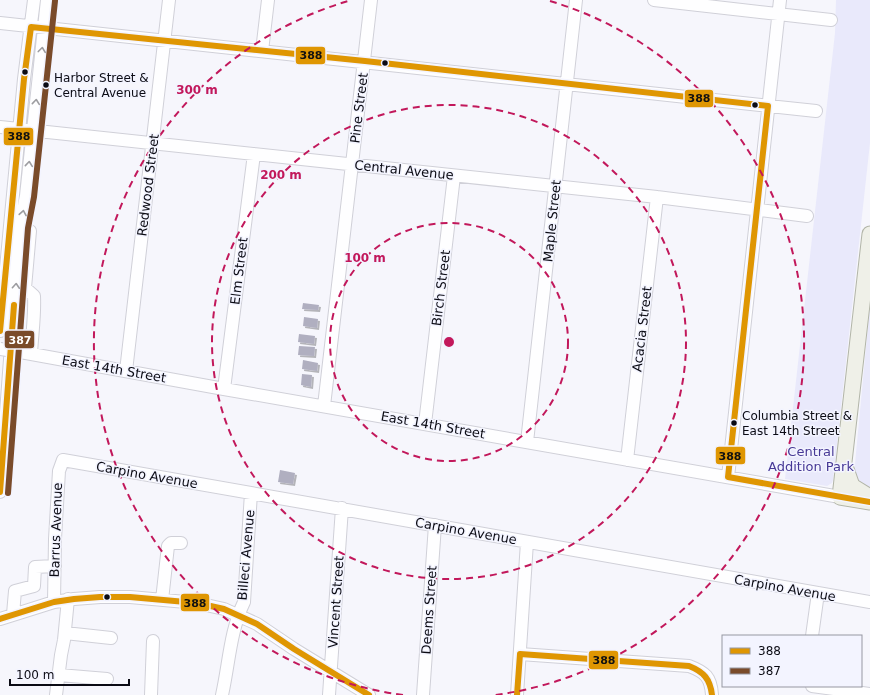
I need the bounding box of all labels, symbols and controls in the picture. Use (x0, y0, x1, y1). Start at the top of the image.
line badge: 388 (295, 46, 326, 65)
one-way arrow (37, 47, 46, 53)
text: 388 (300, 49, 322, 62)
unlabelled marker (380, 58, 390, 68)
unlabelled marker (20, 67, 30, 77)
place label: Harbor Street & Central Avenue (54, 71, 149, 100)
street label: Pine Street (347, 72, 371, 144)
marker: Harbor Street & Central Avenue (41, 80, 51, 90)
text: 300 m (176, 83, 218, 97)
line badge: 388 (684, 89, 714, 108)
text: 388 (688, 92, 710, 105)
one-way arrow (31, 99, 40, 105)
unlabelled marker (750, 100, 760, 110)
line badge: 388 (3, 127, 34, 146)
text: 388 (8, 130, 30, 143)
street label: Redwood Street (134, 133, 162, 237)
street label: Central Avenue (354, 157, 454, 183)
one-way arrow (25, 160, 34, 167)
text: 200 m (260, 168, 302, 182)
street label: Maple Street (540, 179, 564, 263)
one-way arrow (18, 209, 27, 216)
street label: Elm Street (227, 236, 251, 306)
street label: Birch Street (429, 249, 453, 327)
text: 100 m (344, 251, 386, 265)
one-way arrow (11, 283, 20, 289)
street label: Acacia Street (629, 285, 655, 373)
line badge: 387 (4, 330, 35, 349)
text: 387 (9, 334, 31, 347)
centre of rings (442, 335, 456, 349)
street label: East 14th Street (61, 352, 167, 386)
street label: East 14th Street (380, 408, 486, 442)
place label: Columbia Street & East 14th Street (742, 409, 852, 438)
marker: Columbia Street & East 14th Street (729, 418, 739, 428)
park label: Central Addition Park (768, 444, 854, 474)
line badge: 388 (715, 446, 746, 465)
text: 388 (719, 450, 741, 463)
street label: Carpino Avenue (95, 459, 199, 491)
street label: Barrus Avenue (47, 482, 65, 578)
street label: Billeci Avenue (235, 509, 257, 601)
street label: Carpino Avenue (414, 515, 518, 547)
street label: Vincent Street (325, 555, 347, 649)
street label: Deems Street (418, 565, 440, 655)
street label: Carpino Avenue (733, 572, 837, 604)
unlabelled marker (102, 592, 112, 602)
line badge: 388 (180, 593, 210, 612)
text: 388 (184, 597, 206, 610)
legend (722, 635, 862, 687)
text: 388 (758, 644, 781, 658)
line badge: 388 (588, 650, 619, 670)
text: 388 (593, 654, 615, 667)
scale bar (10, 661, 129, 687)
text: 387 (758, 664, 781, 678)
text: 100 m (16, 668, 54, 682)

